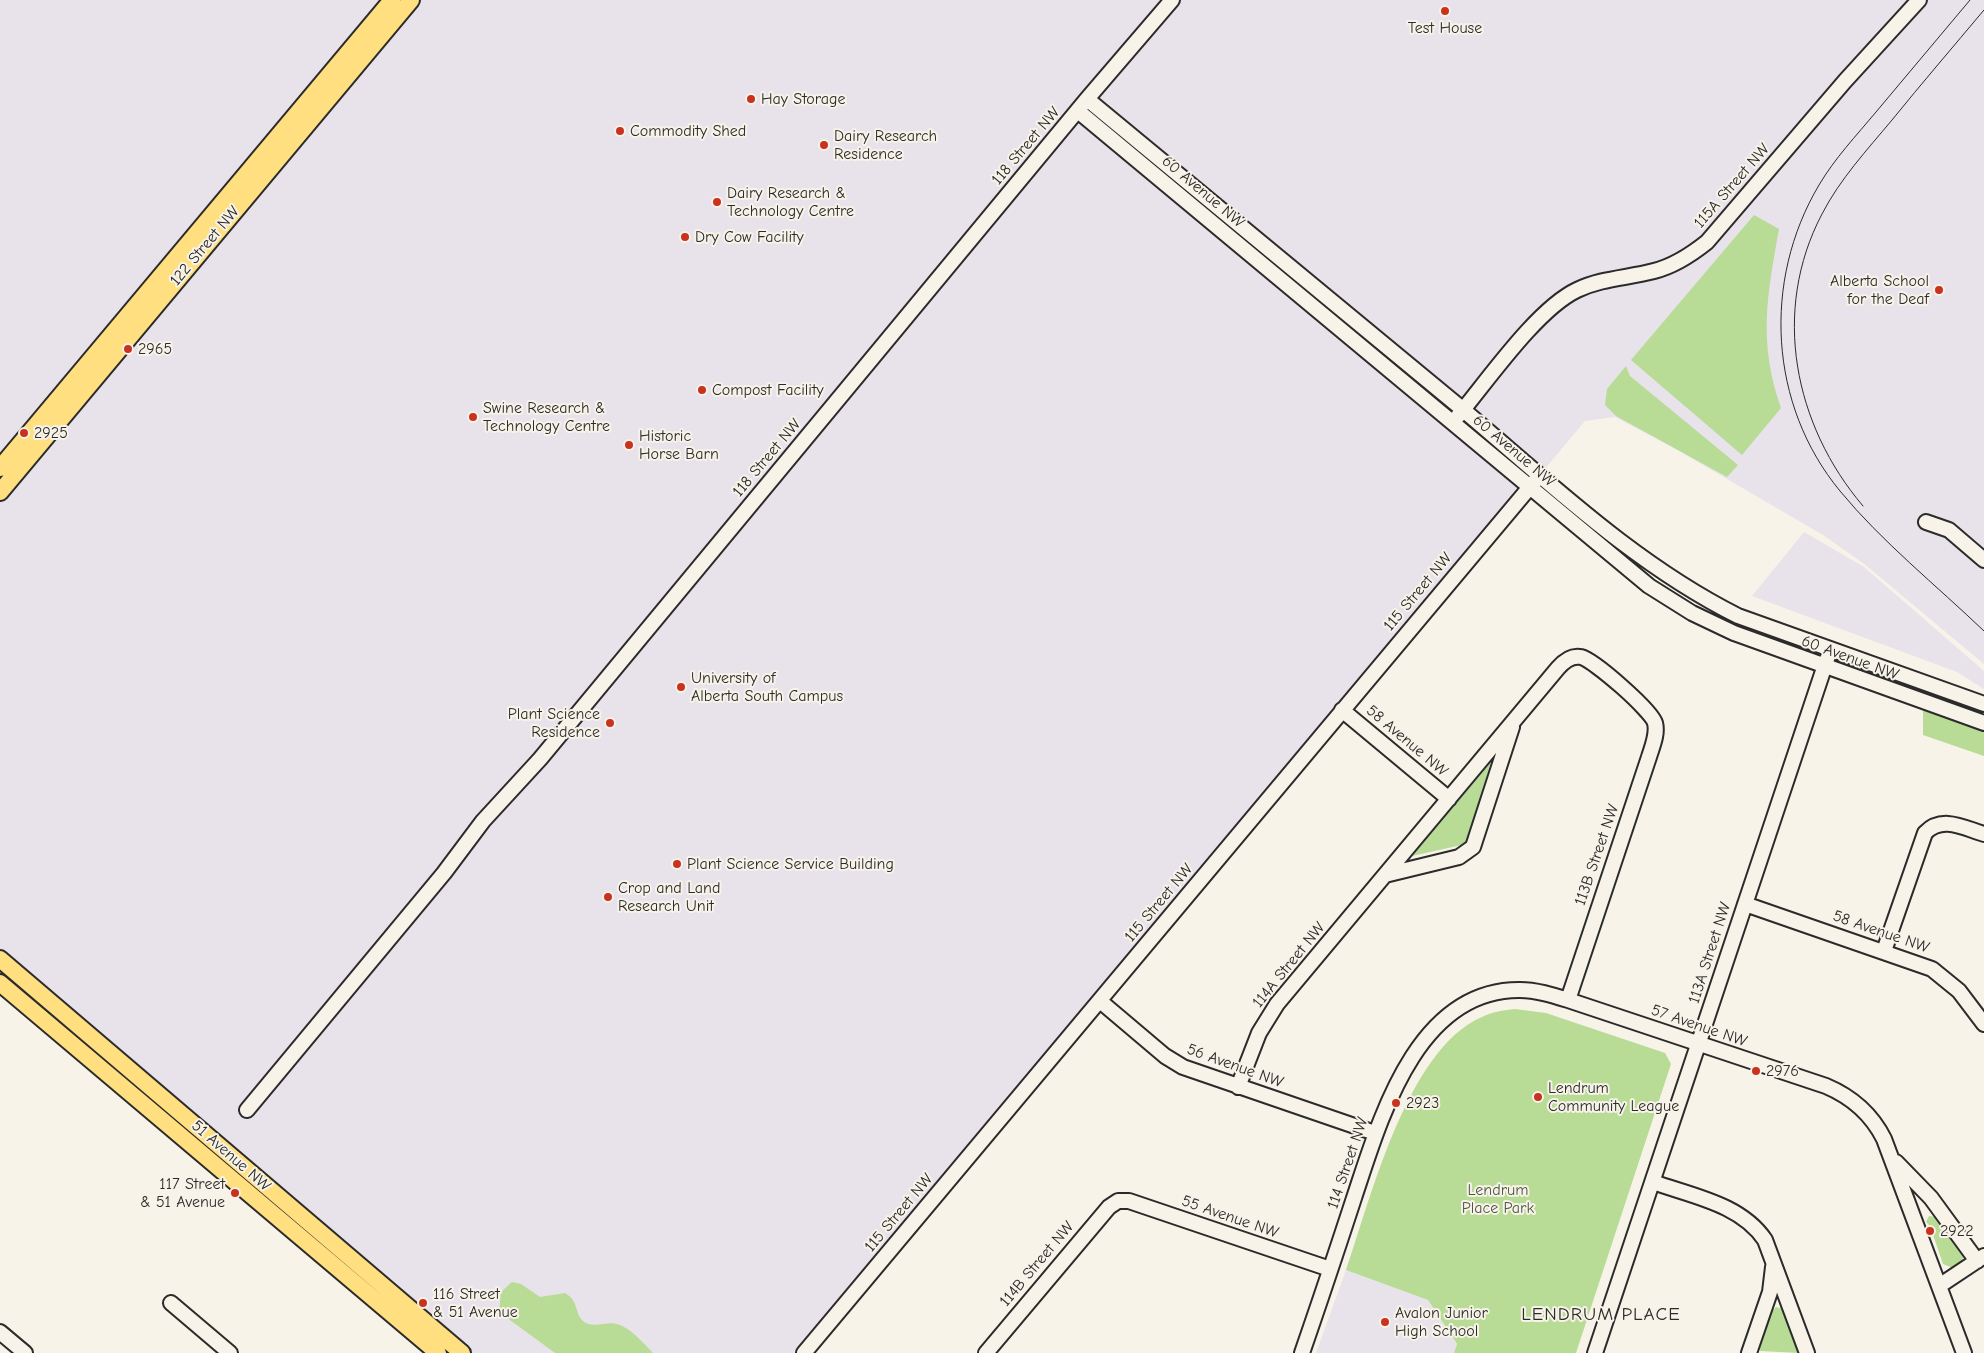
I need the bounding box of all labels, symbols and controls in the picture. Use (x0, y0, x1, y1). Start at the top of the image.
marker: Test House (1439, 5, 1451, 17)
place label: Test House (1408, 18, 1482, 38)
place label: Hay Storage (761, 89, 846, 109)
marker: Hay Storage (745, 93, 757, 105)
street label: 118 Street NW (988, 103, 1064, 189)
place label: Commodity Shed (630, 121, 746, 141)
marker: Commodity Shed (614, 125, 626, 137)
place label: Dairy Research Residence (834, 126, 937, 164)
marker: Dairy Research Residence (818, 139, 830, 151)
street label: 115A Street NW (1690, 140, 1774, 232)
street label: 60 Avenue NW (1158, 152, 1248, 232)
place label: Dairy Research & Technology Centre (727, 183, 854, 221)
marker: Dairy Research & Technology Centre (711, 196, 723, 208)
street label: 122 Street NW (166, 202, 244, 290)
place label: Dry Cow Facility (695, 227, 804, 247)
marker: Dry Cow Facility (679, 231, 691, 243)
place label: Alberta School for the Deaf (1830, 271, 1929, 309)
marker: Alberta School for the Deaf (1933, 284, 1945, 296)
place label: 2965 (138, 339, 172, 359)
marker: 2965 (122, 343, 134, 355)
place label: Compost Facility (712, 380, 824, 400)
marker: Compost Facility (696, 384, 708, 396)
place label: Swine Research & Technology Centre (483, 398, 610, 436)
marker: Swine Research & Technology Centre (467, 411, 479, 423)
street label: 60 Avenue NW (1469, 411, 1559, 491)
street label: 118 Street NW (729, 415, 805, 501)
place label: 2925 (34, 423, 68, 443)
place label: Historic Horse Barn (639, 426, 719, 464)
marker: 2925 (18, 427, 30, 439)
marker: Historic Horse Barn (623, 439, 635, 451)
street label: 115 Street NW (1380, 549, 1456, 635)
street label: 60 Avenue NW (1799, 631, 1901, 685)
place label: University of Alberta South Campus (691, 668, 843, 706)
marker: University of Alberta South Campus (675, 681, 687, 693)
street label: 58 Avenue NW (1362, 701, 1452, 781)
place label: Plant Science Residence (508, 704, 600, 742)
marker: Plant Science Residence (604, 717, 616, 729)
street label: 113B Street NW (1571, 802, 1623, 908)
place label: Plant Science Service Building (687, 854, 894, 874)
marker: Plant Science Service Building (671, 858, 683, 870)
street label: 115 Street NW (1121, 860, 1197, 946)
place label: Crop and Land Research Unit (618, 878, 720, 916)
marker: Crop and Land Research Unit (602, 891, 614, 903)
street label: 113A Street NW (1685, 900, 1735, 1006)
street label: 58 Avenue NW (1830, 907, 1932, 957)
street label: 114A Street NW (1249, 918, 1329, 1012)
street label: 57 Avenue NW (1649, 1001, 1749, 1051)
street label: 56 Avenue NW (1184, 1040, 1286, 1092)
place label: 2976 (1766, 1061, 1799, 1081)
marker: 2976 (1750, 1065, 1762, 1077)
place label: Lendrum Community League (1548, 1078, 1679, 1116)
marker: Lendrum Community League (1532, 1091, 1544, 1103)
place label: 2923 (1406, 1093, 1439, 1113)
marker: 2923 (1390, 1097, 1402, 1109)
street label: 114 Street NW (1323, 1115, 1373, 1211)
street label: 51 Avenue NW (187, 1116, 275, 1196)
street label: 115 Street NW (861, 1170, 937, 1256)
place label: 117 Street & 51 Avenue (140, 1174, 225, 1212)
park label: Lendrum Place Park (1462, 1180, 1534, 1218)
marker: 117 Street & 51 Avenue (229, 1187, 241, 1199)
street label: 55 Avenue NW (1179, 1191, 1281, 1243)
street label: 114B Street NW (996, 1217, 1078, 1311)
place label: 2922 (1940, 1221, 1974, 1241)
marker: 2922 (1924, 1225, 1936, 1237)
place label: 116 Street & 51 Avenue (433, 1284, 518, 1322)
marker: 116 Street & 51 Avenue (417, 1297, 429, 1309)
place label: Avalon Junior High School (1395, 1303, 1488, 1341)
district label: LENDRUM PLACE (1520, 1304, 1682, 1326)
marker: Avalon Junior High School (1379, 1316, 1391, 1328)

